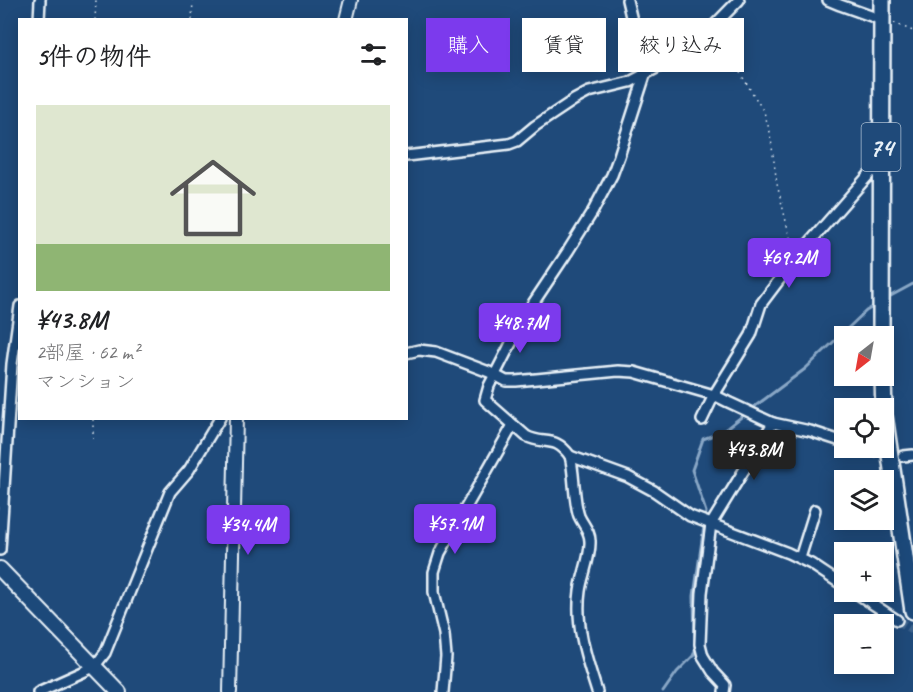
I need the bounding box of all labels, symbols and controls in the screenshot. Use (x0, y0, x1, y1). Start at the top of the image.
chip: 購入 (426, 18, 510, 72)
chip: 賃貸 (522, 18, 606, 72)
chip: 絞り込み (618, 18, 744, 72)
icon: filters (357, 38, 390, 71)
text: 5件の物件 (36, 40, 151, 73)
road number: 74 (862, 123, 900, 171)
icon: home (159, 144, 267, 252)
pin: ¥69.2M (740, 238, 838, 289)
text: ¥69.2M (762, 245, 816, 270)
text: ¥43.8M (36, 303, 107, 336)
pin: ¥48.7M (471, 303, 569, 354)
text: ¥48.7M (493, 310, 547, 335)
north arrow (834, 326, 894, 386)
map controls (834, 326, 894, 674)
text: 2部屋 · 62 m² (36, 340, 139, 365)
text: マンション (36, 369, 135, 394)
button: locate (834, 398, 894, 458)
pin: ¥43.8M (705, 430, 803, 481)
text: ¥43.8M (727, 437, 781, 462)
button: layers (834, 470, 894, 530)
pin: ¥57.1M (406, 504, 504, 555)
pin: ¥34.4M (199, 505, 297, 556)
text: ¥57.1M (428, 511, 482, 536)
text: ¥34.4M (221, 512, 275, 537)
button: + (834, 542, 894, 602)
button: − (834, 614, 894, 674)

